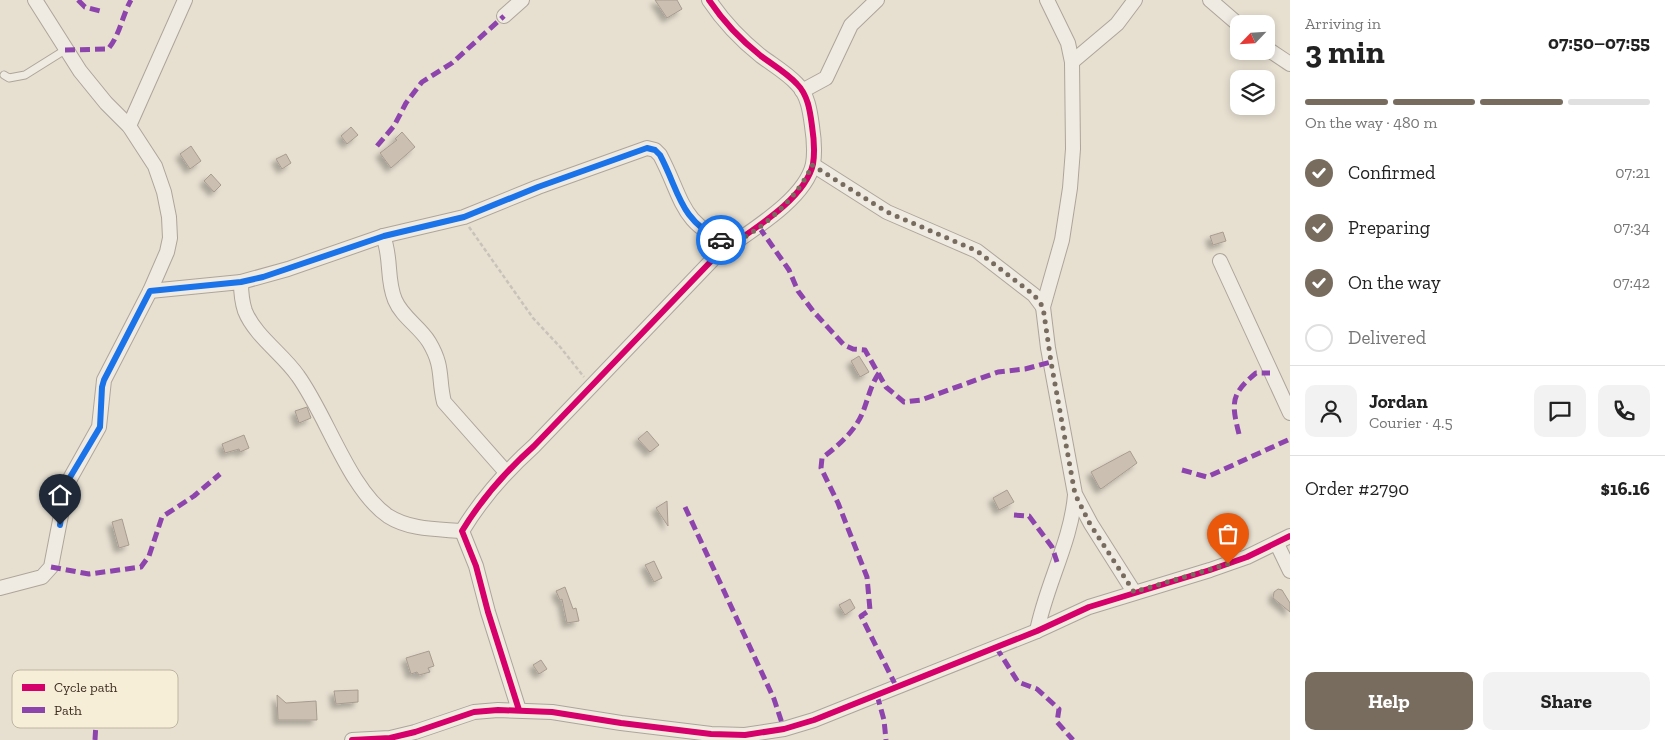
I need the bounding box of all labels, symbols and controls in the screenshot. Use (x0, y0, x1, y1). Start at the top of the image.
text: Arriving in (1305, 14, 1381, 33)
north arrow (1230, 15, 1275, 60)
map controls (1230, 15, 1275, 115)
text: 07:50–07:55 (1548, 31, 1650, 54)
text: 3 min (1305, 33, 1385, 71)
button: layers (1230, 70, 1275, 115)
text: On the way · 480 m (1305, 113, 1437, 132)
icon: check (1305, 159, 1333, 187)
text: Confirmed (1348, 161, 1435, 184)
text: 07:21 (1615, 163, 1650, 182)
icon: check (1305, 214, 1333, 242)
courier (696, 215, 746, 265)
text: Preparing (1348, 216, 1430, 239)
text: 07:34 (1613, 218, 1650, 237)
icon: car (707, 226, 735, 254)
icon: check (1305, 269, 1333, 297)
text: On the way (1348, 271, 1441, 294)
text: 07:42 (1613, 273, 1650, 292)
text: Delivered (1348, 326, 1426, 349)
button: person (1305, 385, 1357, 437)
button: chat (1534, 385, 1586, 437)
button: phone (1598, 385, 1650, 437)
text: Jordan (1369, 390, 1428, 413)
text: Courier · 4.5 (1369, 413, 1453, 432)
pin (39, 474, 81, 525)
text: Order #2790 (1305, 477, 1409, 500)
text: $16.16 (1601, 477, 1650, 500)
icon: home (46, 481, 74, 509)
pin (1207, 513, 1249, 564)
icon: bag (1214, 520, 1242, 548)
legend (12, 670, 178, 728)
button: Help (1305, 672, 1473, 730)
button: Share (1483, 672, 1650, 730)
text: Cycle path (54, 679, 118, 696)
text: Path (54, 702, 82, 719)

